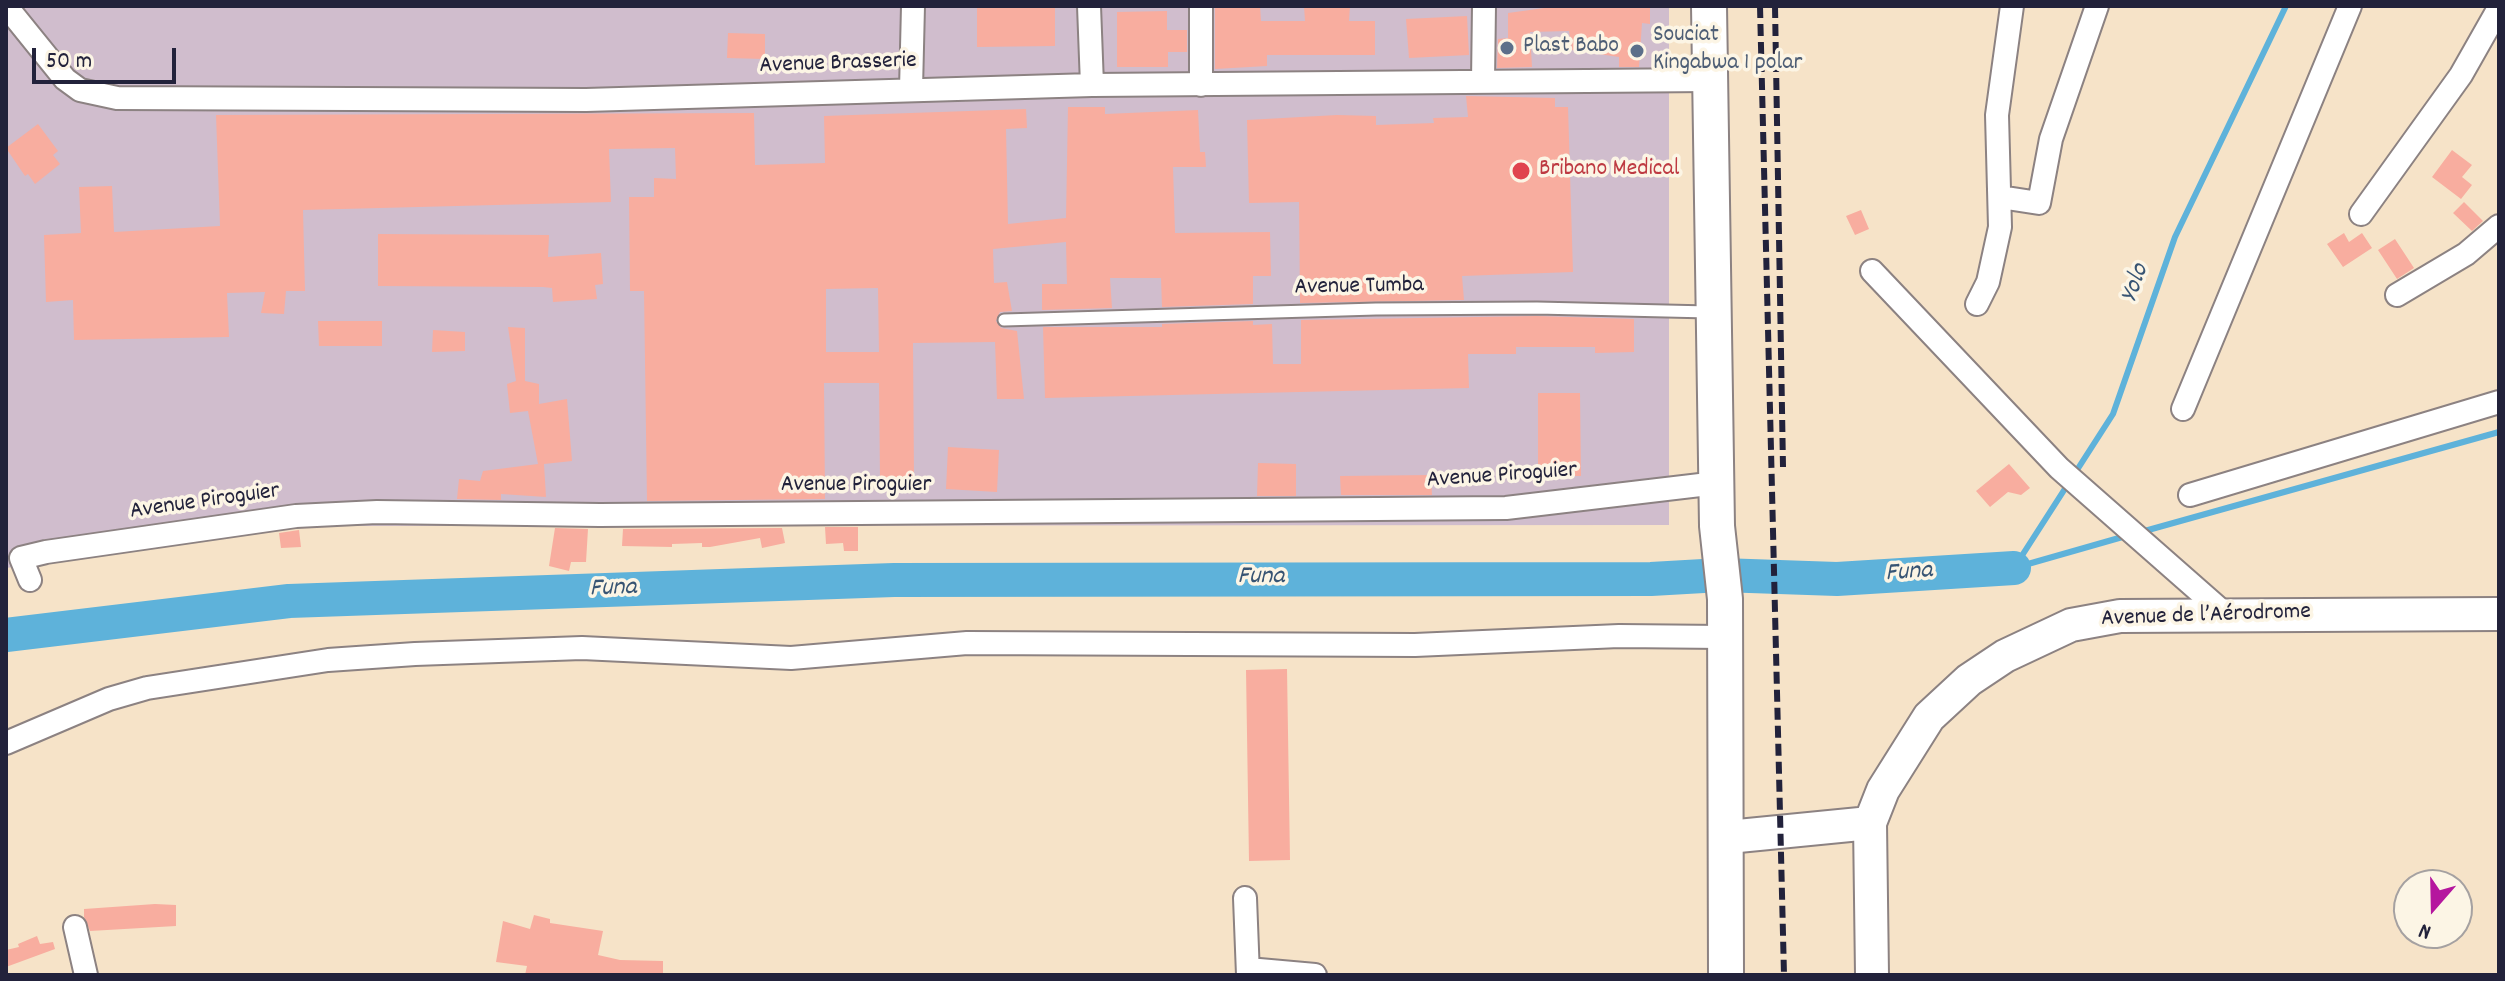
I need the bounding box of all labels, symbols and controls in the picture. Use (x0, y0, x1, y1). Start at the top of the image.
place label: Souciat Kingabwa 1 polar (1653, 23, 1802, 79)
scale bar (36, 32, 180, 82)
place label: Plast Babo (1523, 34, 1619, 62)
marker: Plast Babo (1498, 39, 1516, 57)
marker: Souciat Kingabwa 1 polar (1628, 42, 1646, 60)
text: 50 m (46, 45, 92, 79)
street label: Avenue Brasserie (759, 48, 917, 82)
place label: Bribano Medical (1539, 157, 1679, 185)
marker: Bribano Medical (1510, 160, 1532, 182)
water label: Yolo (2116, 261, 2158, 307)
street label: Avenue Tumba (1294, 272, 1424, 304)
street label: Avenue Piroguier (1426, 457, 1578, 497)
street label: Avenue Piroguier (781, 473, 931, 501)
street label: Avenue Piroguier (128, 478, 282, 528)
water label: Funa (1884, 557, 1934, 591)
water label: Funa (1237, 562, 1285, 594)
water label: Funa (589, 574, 637, 606)
street label: Avenue de l’Aérodrome (2101, 599, 2311, 635)
north arrow (2393, 869, 2473, 949)
text: N (2415, 914, 2436, 947)

